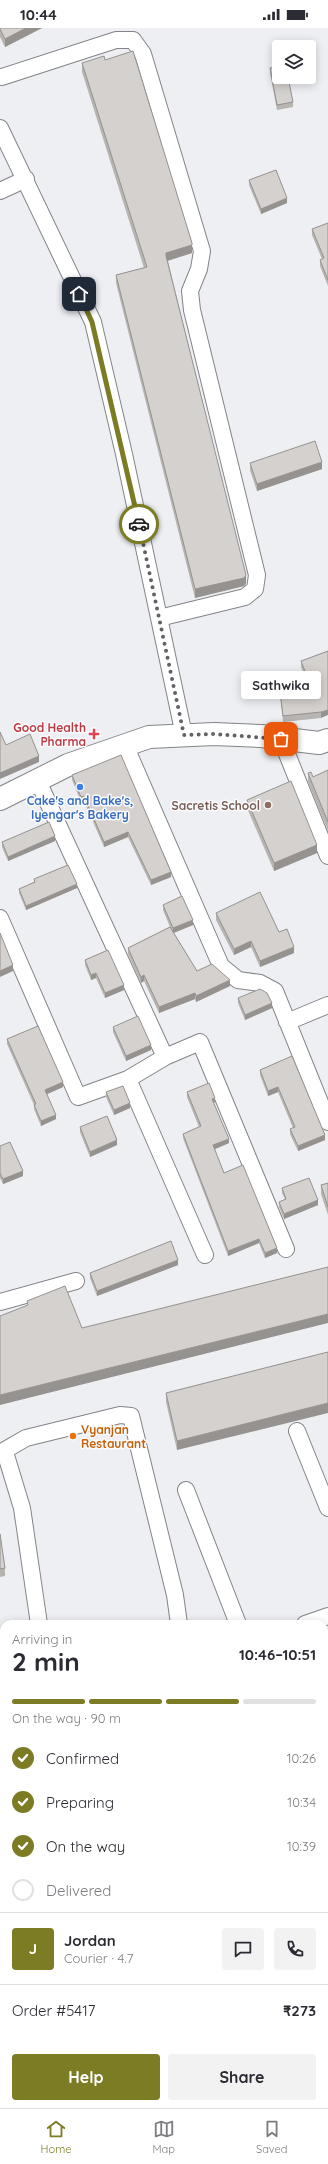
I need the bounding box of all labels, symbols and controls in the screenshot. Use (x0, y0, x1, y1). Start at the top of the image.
text: 10:44 (20, 5, 57, 24)
map controls (272, 40, 316, 84)
button: layers (272, 40, 316, 84)
pin (62, 277, 96, 311)
icon: home (68, 283, 90, 305)
courier (119, 504, 159, 544)
icon: car (128, 513, 150, 535)
callout: Sathwika (241, 671, 321, 699)
text: Sathwika (252, 677, 310, 693)
place label: Good Health Pharma (13, 720, 86, 749)
pin (264, 722, 298, 756)
icon: bag (270, 728, 292, 750)
marker: Good Health Pharma (89, 729, 99, 739)
marker: Cake's and Bake's, Iyengar's Bakery (75, 782, 85, 792)
place label: Cake's and Bake's, Iyengar's Bakery (27, 793, 133, 822)
place label: Sacretis School (171, 798, 260, 813)
marker: Sacretis School (263, 800, 273, 810)
place label: Vyanjan Restaurant (81, 1422, 146, 1451)
marker: Vyanjan Restaurant (68, 1431, 78, 1441)
text: Arriving in (12, 1631, 72, 1647)
text: 2 min (12, 1645, 80, 1678)
text: 10:46–10:51 (239, 1645, 316, 1664)
text: On the way · 90 m (12, 1710, 121, 1726)
icon: check (12, 1747, 34, 1769)
text: Confirmed (46, 1749, 119, 1768)
text: 10:26 (287, 1750, 316, 1766)
icon: check (12, 1791, 34, 1813)
text: Preparing (46, 1793, 114, 1812)
text: 10:34 (287, 1794, 316, 1810)
icon: check (12, 1835, 34, 1857)
text: On the way (46, 1837, 125, 1856)
text: 10:39 (287, 1838, 316, 1854)
text: Delivered (46, 1881, 111, 1900)
button: chat (222, 1928, 264, 1970)
button: phone (274, 1928, 316, 1970)
text: Jordan (64, 1931, 116, 1950)
text: J (29, 1939, 37, 1958)
text: Courier · 4.7 (64, 1950, 133, 1966)
text: Order #5417 (12, 2001, 95, 2020)
text: ₹273 (283, 2001, 316, 2020)
button: Help (12, 2054, 160, 2100)
button: Share (168, 2054, 316, 2100)
tab: Home (41, 2118, 71, 2156)
tab: Map (153, 2118, 175, 2156)
tab: Saved (256, 2118, 287, 2156)

